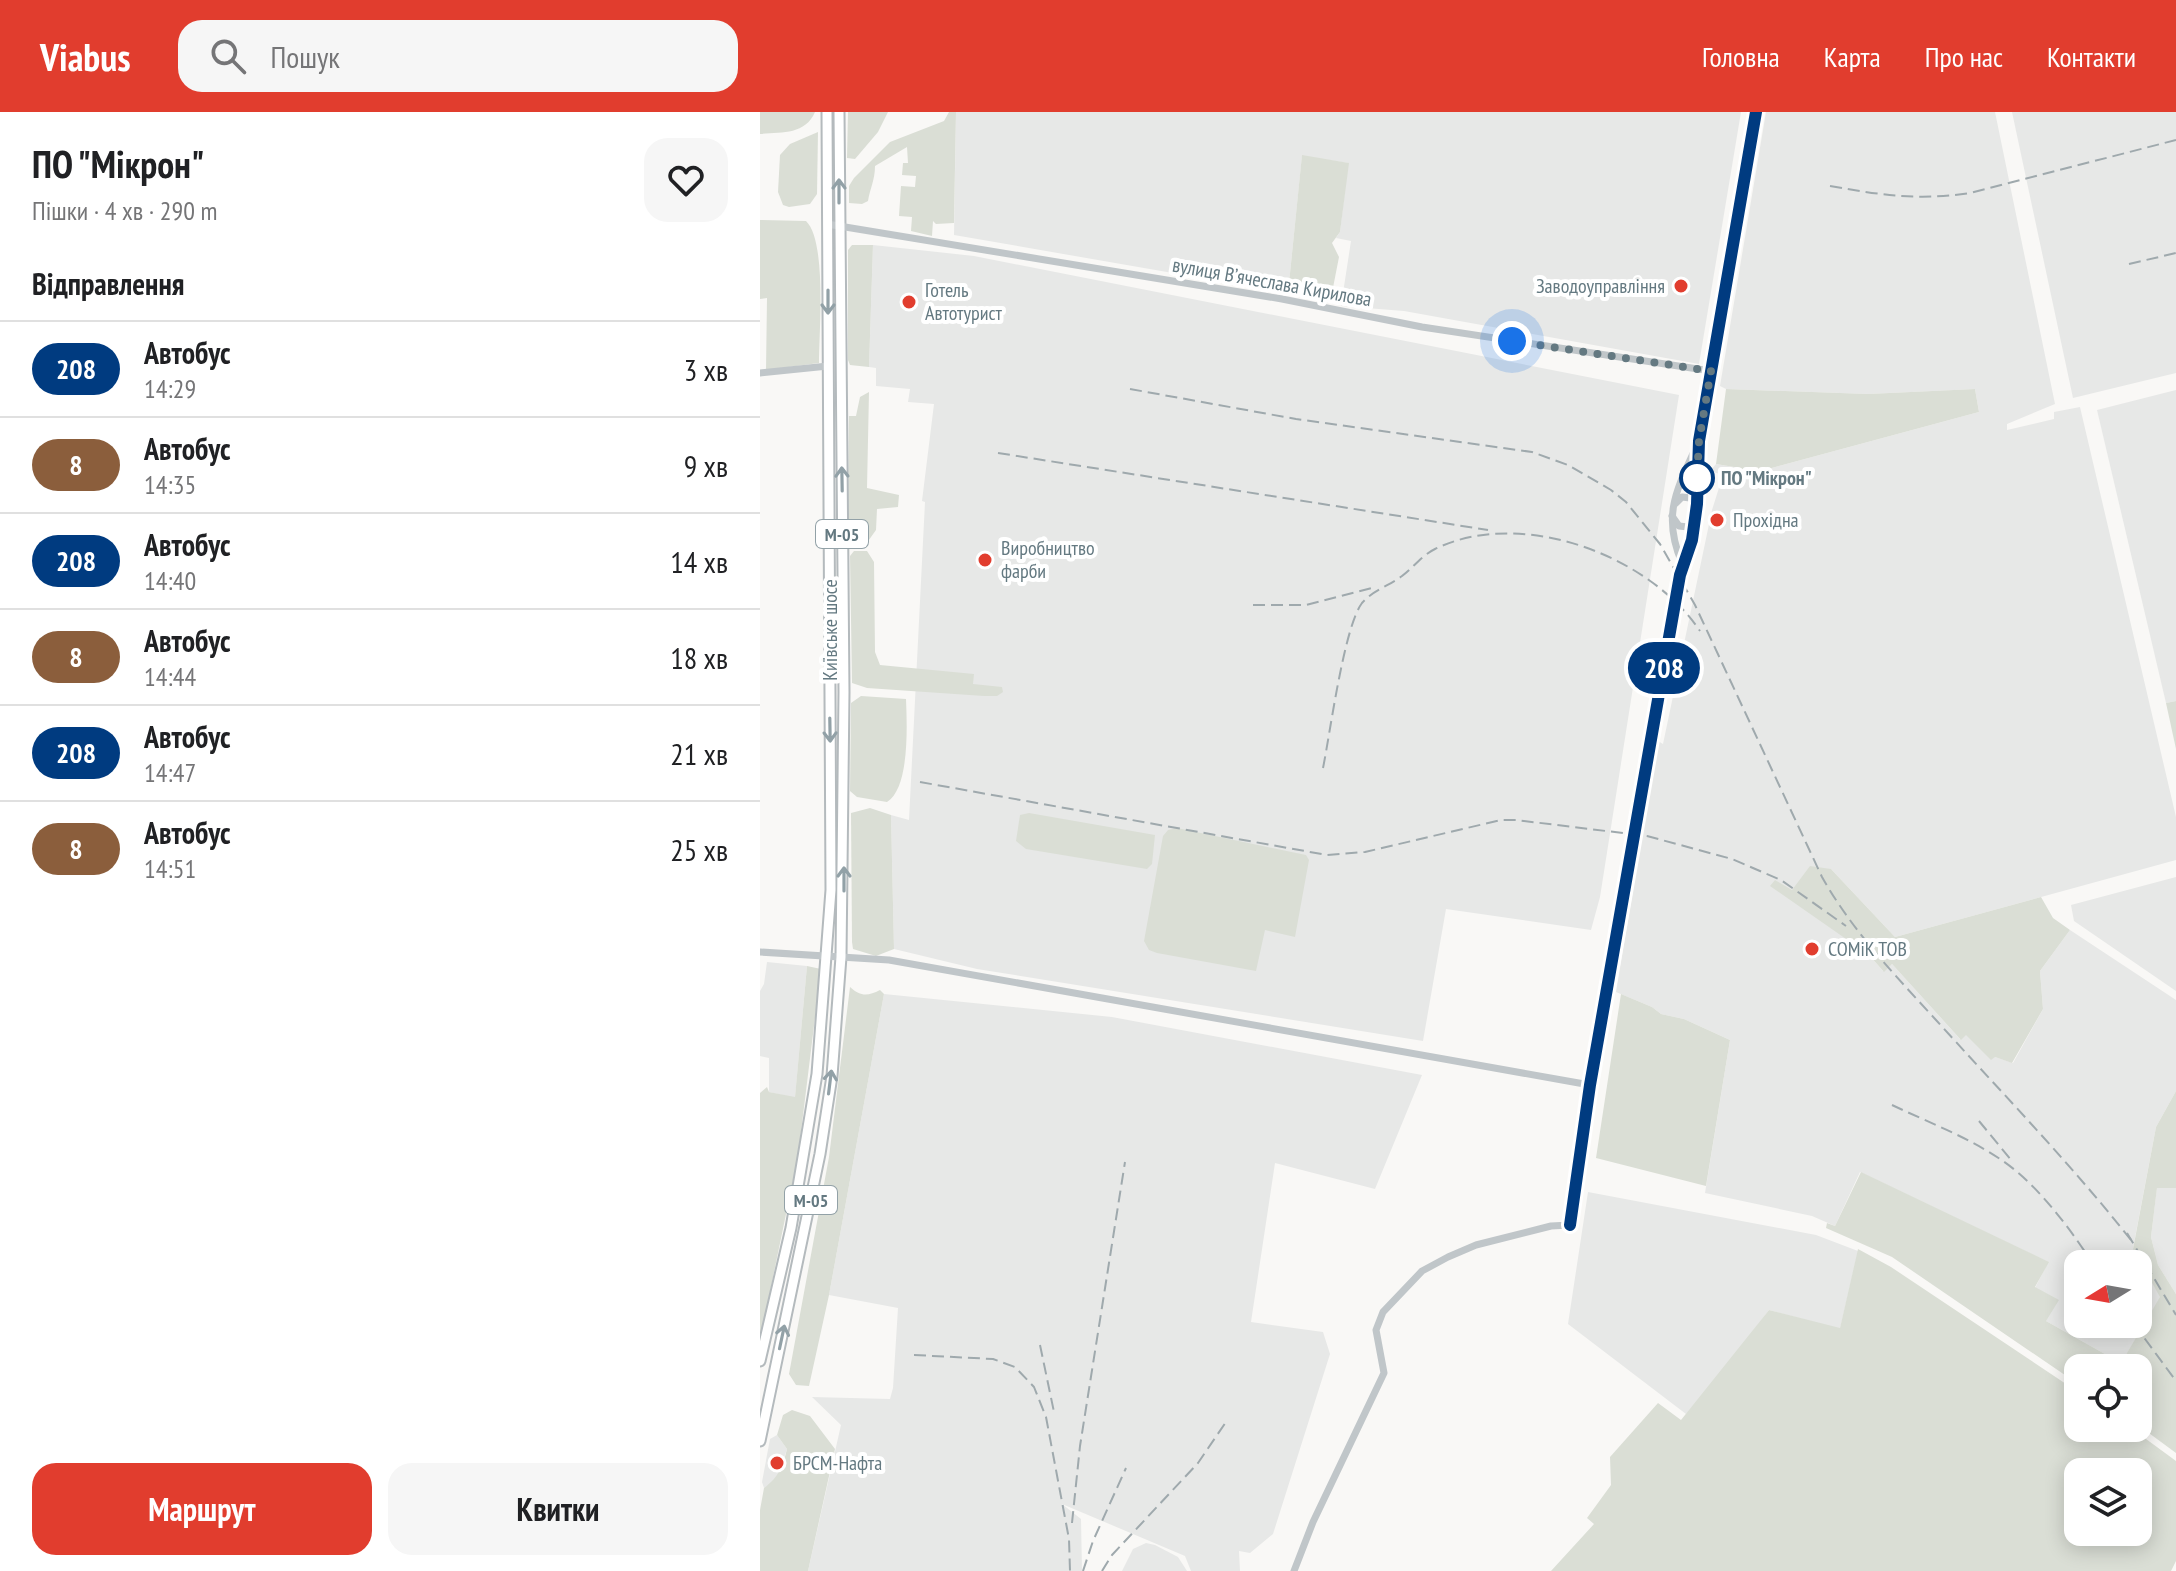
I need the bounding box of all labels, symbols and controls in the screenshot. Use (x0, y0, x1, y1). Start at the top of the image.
search box (178, 20, 738, 92)
text: Viabus (40, 32, 130, 81)
icon: search (206, 34, 250, 78)
text: Пошук (270, 37, 340, 76)
text: Головна (1702, 38, 1780, 75)
text: Карта (1824, 38, 1881, 75)
text: Про нас (1925, 38, 2003, 75)
text: Контакти (2047, 38, 2136, 75)
button: heart (644, 138, 728, 222)
text: ПО "Мікрон" (32, 139, 204, 188)
one-way arrow (831, 178, 847, 205)
text: Пішки · 4 хв · 290 m (32, 194, 217, 227)
street label: вулиця Вʼячеслава Кирилова (1170, 252, 1374, 312)
text: Відправлення (32, 264, 184, 303)
place label: Заводоуправління (1536, 273, 1665, 299)
place label: Готель Автотурист (925, 277, 1002, 326)
marker: Заводоуправління (1672, 277, 1690, 295)
one-way arrow (820, 288, 836, 315)
marker: Готель Автотурист (900, 293, 918, 311)
your location (1492, 321, 1532, 361)
text: Автобус (144, 333, 231, 372)
text: 208 (56, 350, 96, 387)
text: 3 хв (684, 350, 728, 389)
text: 14:29 (144, 372, 196, 405)
text: Автобус (144, 429, 231, 468)
text: 8 (69, 446, 83, 483)
text: 9 хв (684, 446, 728, 485)
marker: ПО "Мікрон" (1680, 461, 1714, 495)
place label: ПО "Мікрон" (1721, 465, 1812, 491)
one-way arrow (834, 466, 849, 493)
text: 14:35 (144, 468, 196, 501)
place label: Прохідна (1733, 507, 1799, 533)
marker: Прохідна (1708, 511, 1726, 529)
road number: М-05 (816, 520, 868, 548)
text: Автобус (144, 525, 231, 564)
place label: Виробництво фарби (1001, 535, 1095, 584)
text: 208 (56, 542, 96, 579)
text: 14 хв (670, 542, 728, 581)
marker: Виробництво фарби (976, 551, 994, 569)
text: 14:40 (144, 564, 196, 597)
street label: Київське шосе (817, 579, 843, 681)
text: Автобус (144, 621, 231, 660)
text: 8 (69, 638, 83, 675)
text: 18 хв (670, 638, 728, 677)
line badge: 208 (1618, 642, 1710, 694)
text: 208 (1644, 649, 1684, 686)
text: 14:44 (144, 660, 196, 693)
one-way arrow (823, 716, 838, 743)
text: Автобус (144, 717, 231, 756)
text: 208 (56, 734, 96, 771)
text: 21 хв (670, 734, 728, 773)
text: 14:47 (144, 756, 196, 789)
text: Автобус (144, 813, 231, 852)
text: 8 (69, 830, 83, 867)
text: 25 хв (670, 830, 728, 869)
text: 14:51 (144, 852, 196, 885)
one-way arrow (836, 866, 852, 893)
place label: СОМіК ТОВ (1828, 936, 1907, 962)
marker: СОМіК ТОВ (1803, 940, 1821, 958)
one-way arrow (823, 1069, 838, 1096)
road number: М-05 (785, 1186, 837, 1214)
north arrow (2064, 1250, 2152, 1338)
map controls (2064, 1250, 2152, 1546)
one-way arrow (775, 1325, 790, 1350)
button: locate (2064, 1354, 2152, 1442)
place label: БРСМ-Нафта (793, 1450, 882, 1476)
marker: БРСМ-Нафта (768, 1454, 786, 1472)
button: layers (2064, 1458, 2152, 1546)
button: Маршрут (32, 1463, 372, 1555)
button: Квитки (388, 1463, 728, 1555)

